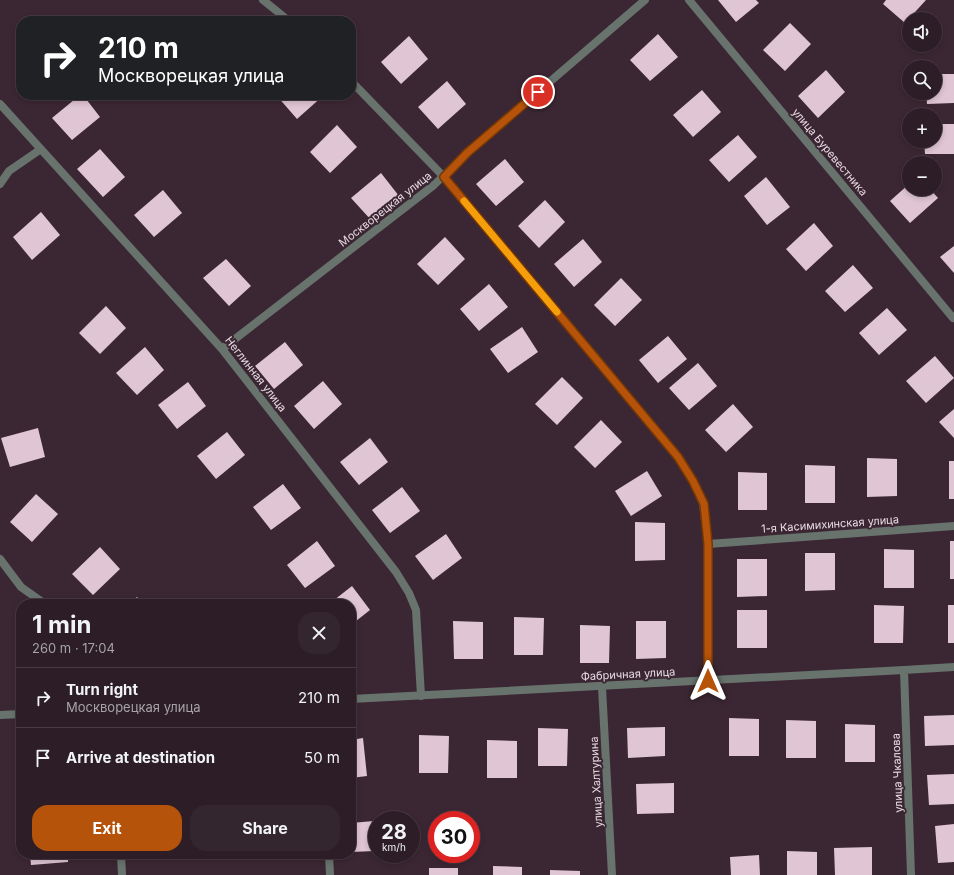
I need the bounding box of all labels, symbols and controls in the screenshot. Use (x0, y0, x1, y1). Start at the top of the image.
map controls (902, 12, 942, 196)
button: sound (902, 12, 942, 52)
text: 210 m (98, 31, 179, 65)
icon: right (32, 32, 84, 84)
button: search (902, 60, 942, 100)
text: Москворецкая улица (98, 65, 284, 86)
pin (521, 75, 555, 109)
icon: arrive (527, 81, 549, 103)
street label: улица Буревестника (789, 105, 871, 199)
button: + (902, 108, 942, 148)
button: − (902, 156, 942, 196)
street label: Москворецкая улица (336, 168, 434, 250)
street label: Неглинная улица (222, 333, 290, 415)
street label: 1-я Касимихинская улица (761, 512, 899, 536)
text: 1 min (32, 610, 91, 639)
button: close (298, 612, 340, 654)
text: 260 m · 17:04 (32, 640, 115, 656)
position arrow (687, 660, 729, 702)
street label: Фабричная улица (580, 665, 676, 683)
text: Turn right (66, 680, 138, 699)
icon: right (32, 687, 54, 709)
text: 210 m (298, 688, 340, 707)
text: Москворецкая улица (66, 699, 201, 715)
street label: улица Чкалова (889, 733, 905, 813)
street label: улица Халтурина (587, 736, 605, 828)
icon: arrive (32, 747, 54, 769)
text: Arrive at destination (66, 748, 215, 767)
text: 50 m (304, 748, 340, 767)
button: Exit (32, 805, 182, 851)
button: Share (190, 805, 340, 851)
speed limit sign: 30 (428, 811, 480, 863)
text: 28 (381, 820, 407, 844)
text: km/h (382, 841, 406, 853)

